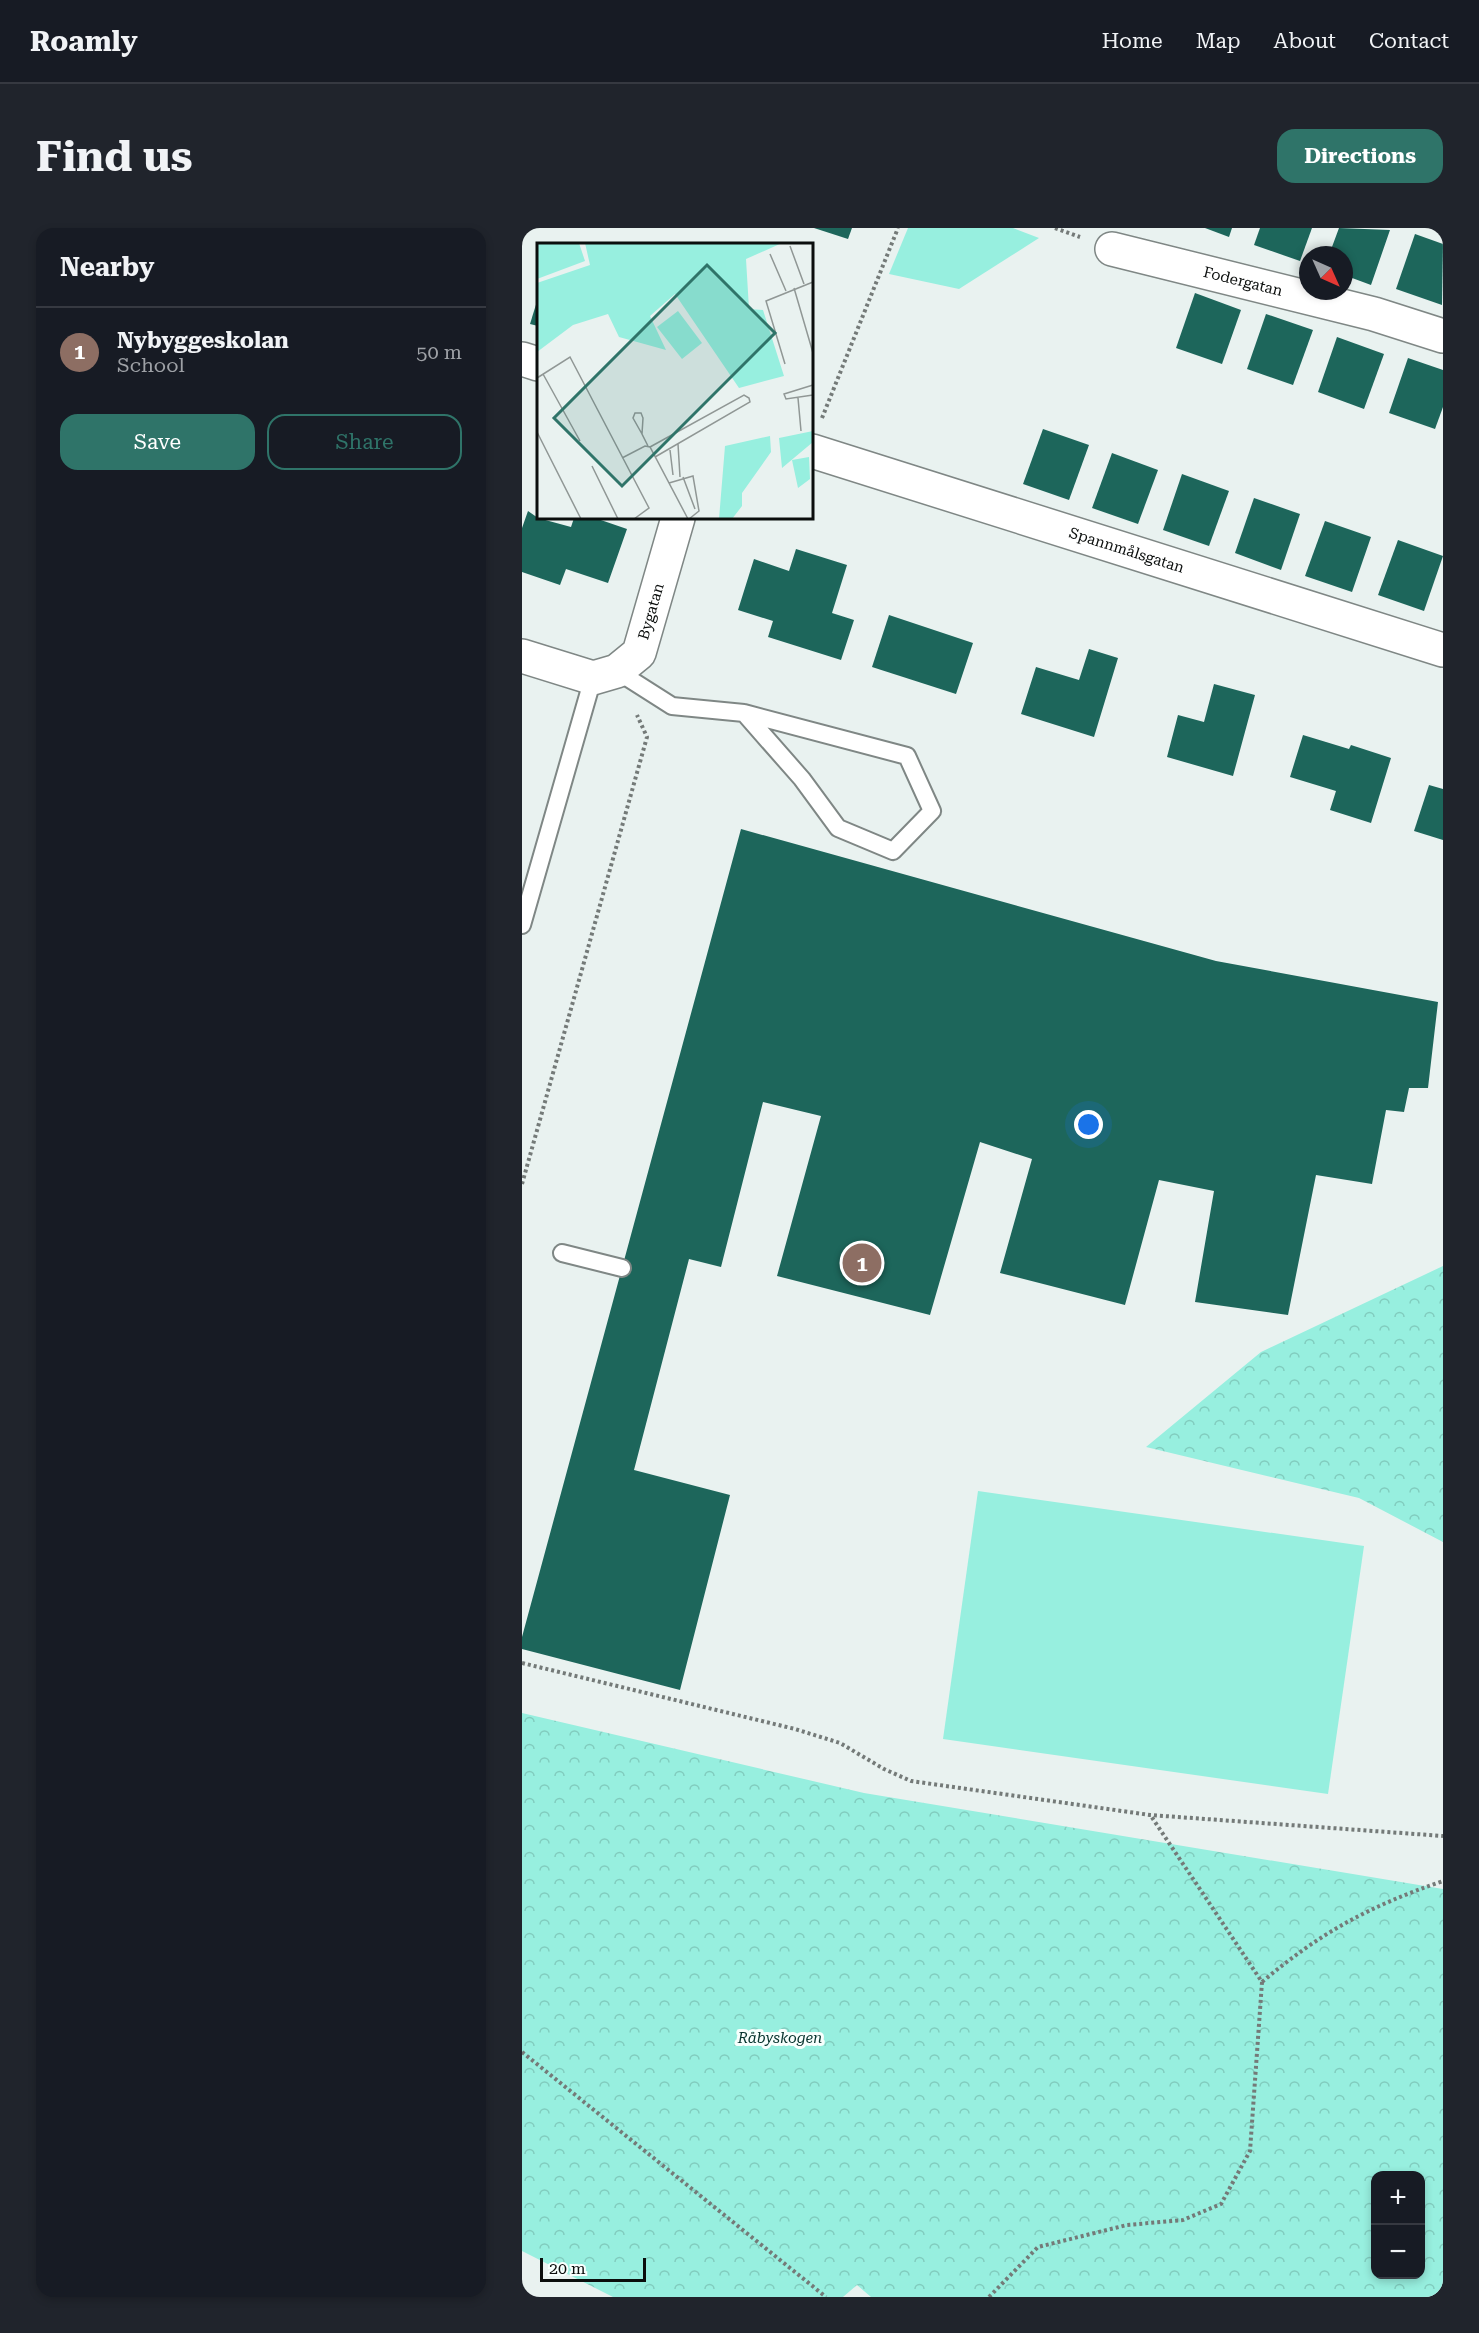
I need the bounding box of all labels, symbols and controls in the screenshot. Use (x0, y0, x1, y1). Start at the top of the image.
text: Roamly (30, 25, 138, 58)
text: Home (1102, 29, 1163, 53)
text: Map (1196, 29, 1241, 53)
text: About (1274, 29, 1336, 53)
text: Contact (1369, 29, 1449, 53)
button: Directions (1277, 129, 1443, 183)
text: Find us (36, 132, 193, 181)
inset map (537, 243, 813, 519)
north arrow (1299, 246, 1353, 300)
text: Nearby (60, 252, 154, 282)
street label: Fodergatan (1202, 263, 1285, 300)
text: Nybyggeskolan (117, 328, 289, 353)
text: 1 (74, 340, 85, 364)
text: 50 m (416, 340, 462, 364)
text: School (117, 353, 185, 377)
button: Save (60, 414, 255, 470)
button: Share (267, 414, 462, 470)
street label: Spannmålsgatan (1067, 524, 1187, 577)
street label: Bygatan (634, 581, 668, 642)
your location (1074, 1110, 1103, 1139)
pin: 1 (842, 1240, 882, 1286)
park label: Råbyskogen (737, 2029, 822, 2047)
map controls (1371, 2171, 1425, 2279)
button: + (1371, 2171, 1425, 2225)
button: − (1371, 2225, 1425, 2279)
scale bar (540, 2255, 646, 2282)
text: 20 m (549, 2259, 586, 2278)

